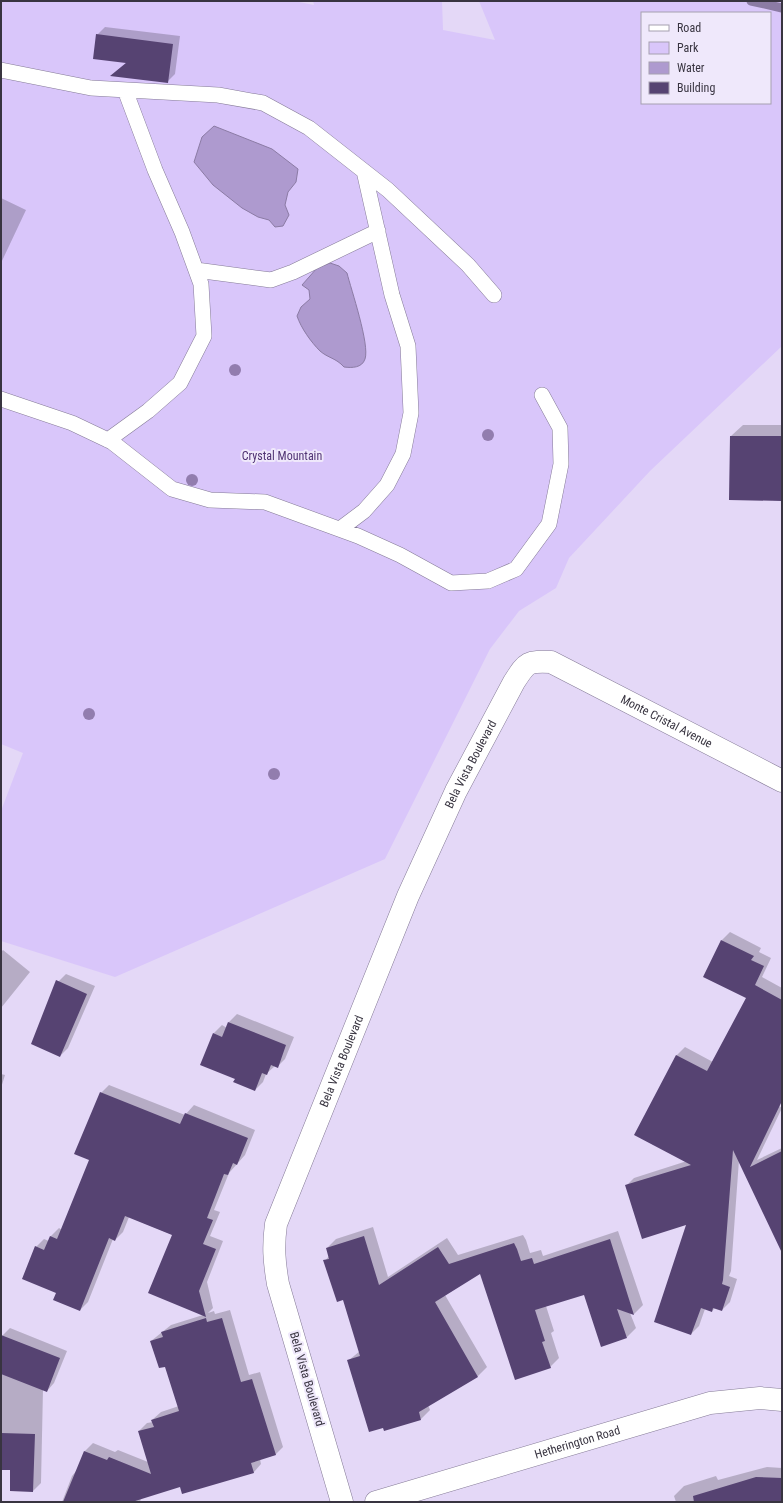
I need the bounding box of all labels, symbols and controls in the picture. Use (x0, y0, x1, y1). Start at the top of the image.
legend (641, 12, 771, 104)
text: Road (677, 21, 701, 35)
text: Park (677, 41, 699, 55)
text: Water (677, 61, 705, 75)
text: Building (677, 81, 715, 95)
park label: Crystal Mountain (242, 449, 322, 463)
street label: Monte Cristal Avenue (618, 692, 715, 751)
street label: Bela Vista Boulevard (442, 718, 499, 811)
street label: Bela Vista Boulevard (317, 1013, 366, 1109)
street label: Bela Vista Boulevard (287, 1330, 327, 1428)
street label: Hetherington Road (533, 1423, 622, 1462)

